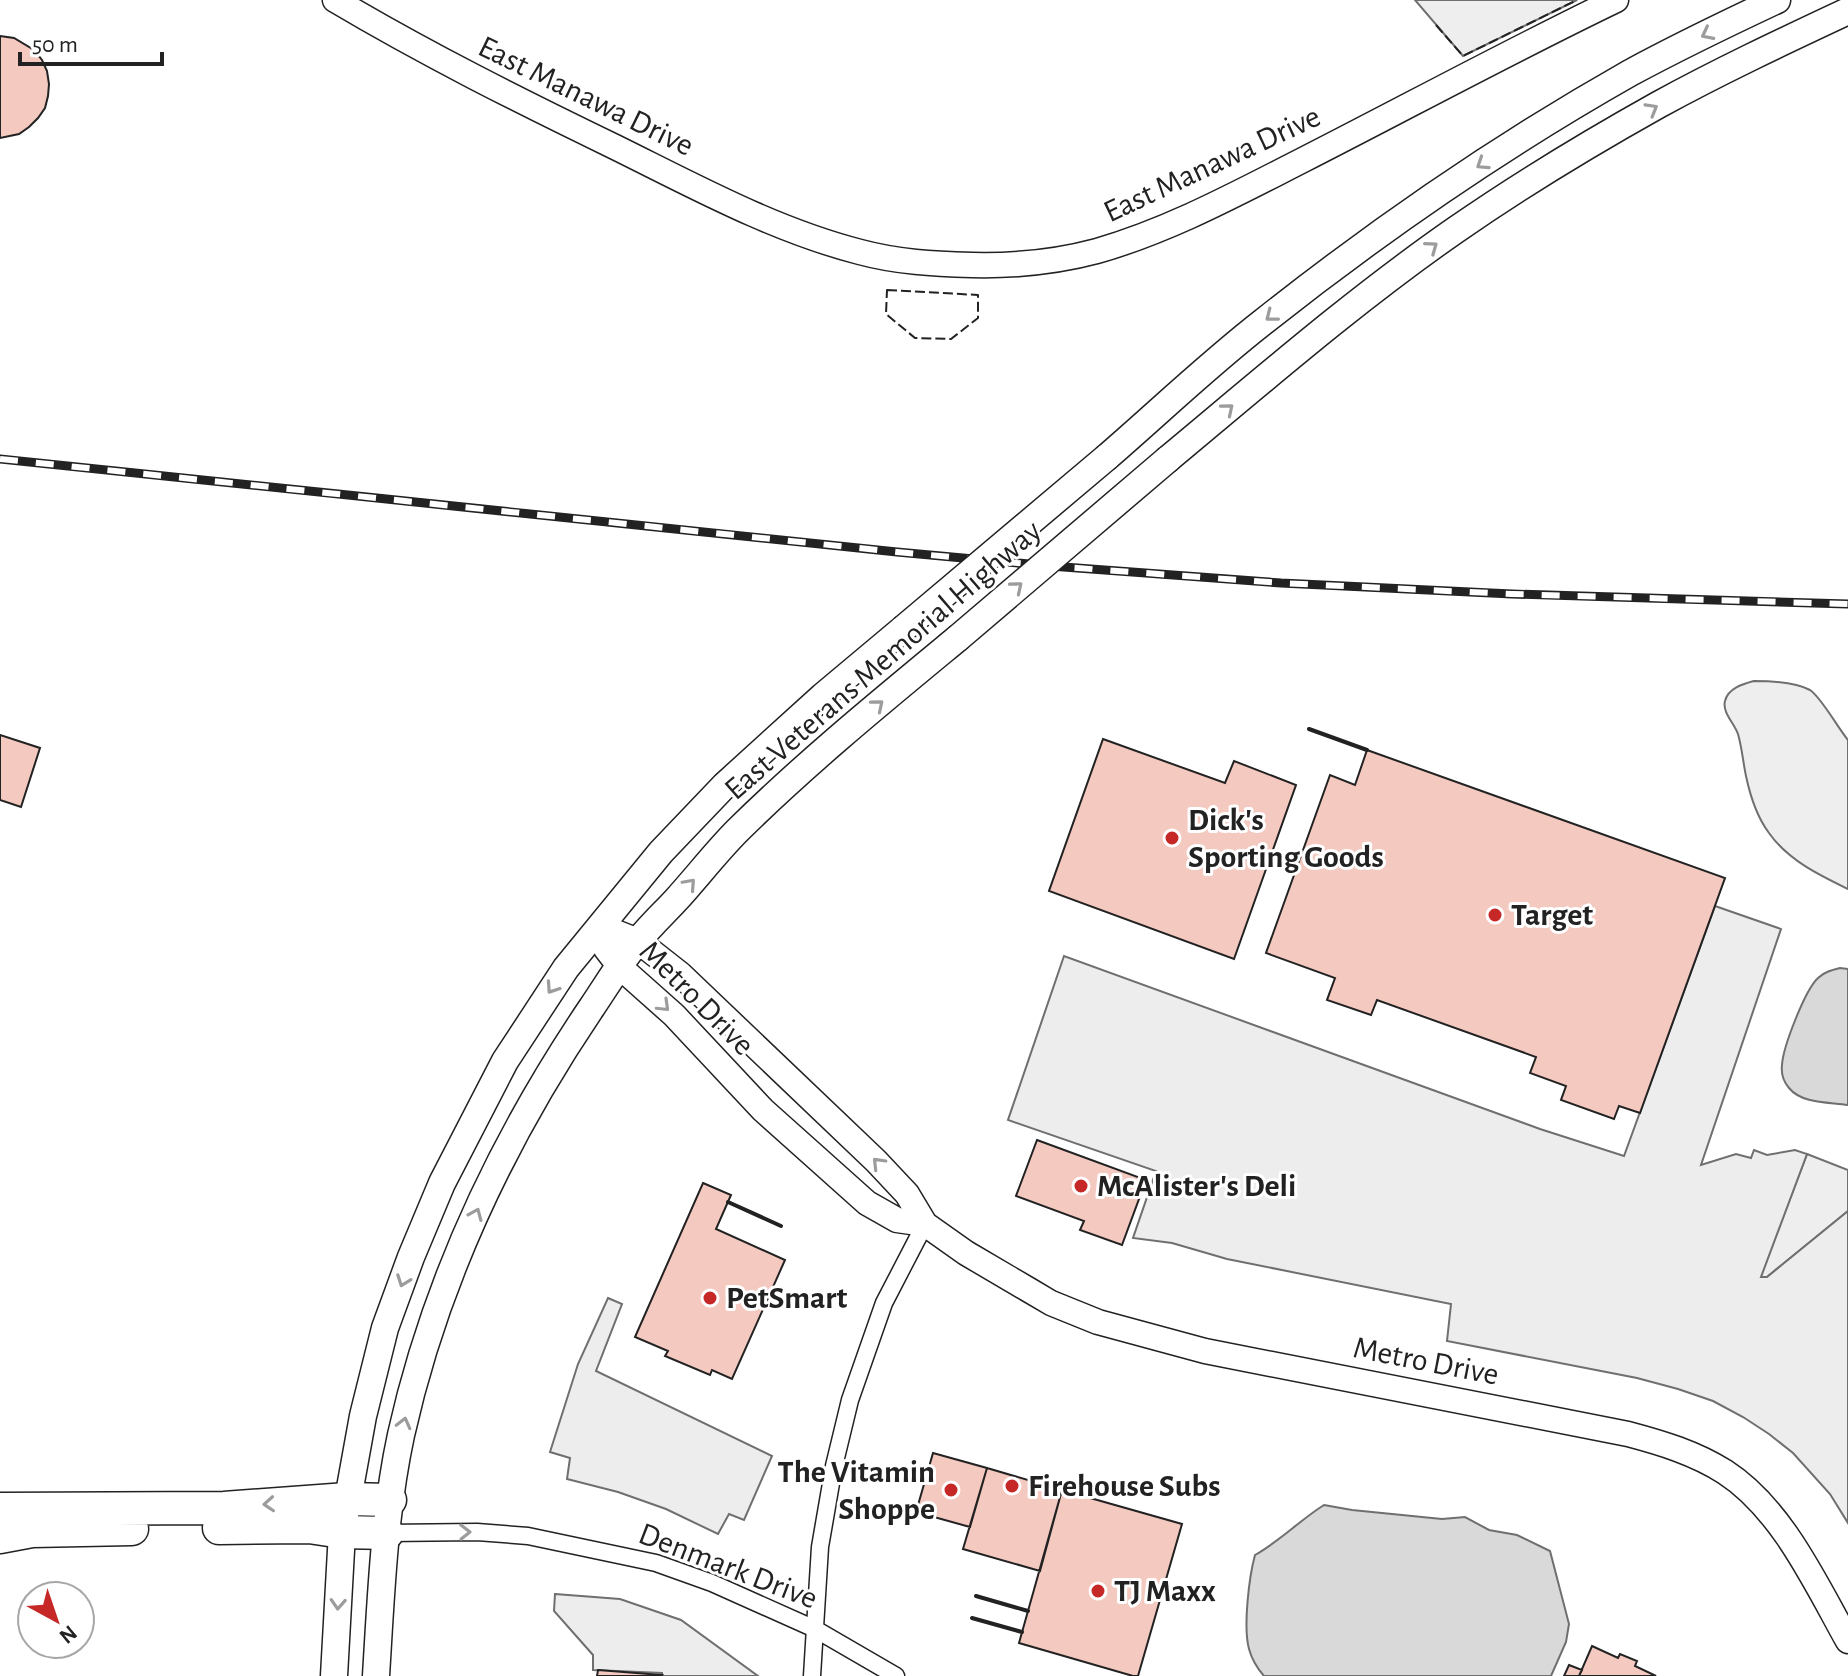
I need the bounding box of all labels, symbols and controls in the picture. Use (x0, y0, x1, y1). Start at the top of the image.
scale bar (20, 16, 162, 66)
one-way arrow (1700, 24, 1715, 39)
street label: East Manawa Drive (473, 30, 699, 162)
text: 50 m (32, 33, 78, 57)
street label: East Manawa Drive (1099, 100, 1325, 228)
one-way arrow (1643, 103, 1658, 119)
one-way arrow (1476, 154, 1490, 169)
one-way arrow (1423, 243, 1437, 257)
one-way arrow (1265, 306, 1280, 320)
one-way arrow (1219, 404, 1234, 419)
street label: East Veterans Memorial Highway (719, 514, 1048, 806)
one-way arrow (1008, 583, 1022, 597)
one-way arrow (869, 700, 884, 715)
place label: Dick's Sporting Goods (1188, 804, 1384, 873)
marker: Dick's Sporting Goods (1163, 829, 1181, 847)
one-way arrow (681, 878, 695, 893)
place label: Target (1511, 899, 1593, 931)
marker: Target (1486, 906, 1504, 924)
street label: Metro Drive (634, 935, 760, 1061)
one-way arrow (547, 979, 562, 993)
one-way arrow (655, 997, 669, 1011)
one-way arrow (872, 1158, 887, 1172)
place label: McAlister's Deli (1097, 1170, 1296, 1202)
marker: McAlister's Deli (1072, 1177, 1090, 1195)
one-way arrow (467, 1208, 483, 1223)
one-way arrow (396, 1273, 412, 1287)
place label: PetSmart (726, 1282, 848, 1314)
marker: PetSmart (701, 1289, 719, 1307)
street label: Metro Drive (1351, 1331, 1501, 1391)
one-way arrow (395, 1417, 412, 1431)
place label: The Vitamin Shoppe (778, 1456, 935, 1525)
place label: Firehouse Subs (1028, 1470, 1221, 1502)
marker: Firehouse Subs (1003, 1477, 1021, 1495)
marker: The Vitamin Shoppe (942, 1481, 960, 1499)
one-way arrow (262, 1496, 275, 1513)
street label: Denmark Drive (634, 1517, 822, 1615)
one-way arrow (459, 1523, 472, 1541)
place label: TJ Maxx (1114, 1575, 1216, 1607)
north arrow (16, 1580, 96, 1660)
marker: TJ Maxx (1089, 1582, 1107, 1600)
one-way arrow (330, 1598, 347, 1611)
text: N (55, 1621, 81, 1648)

